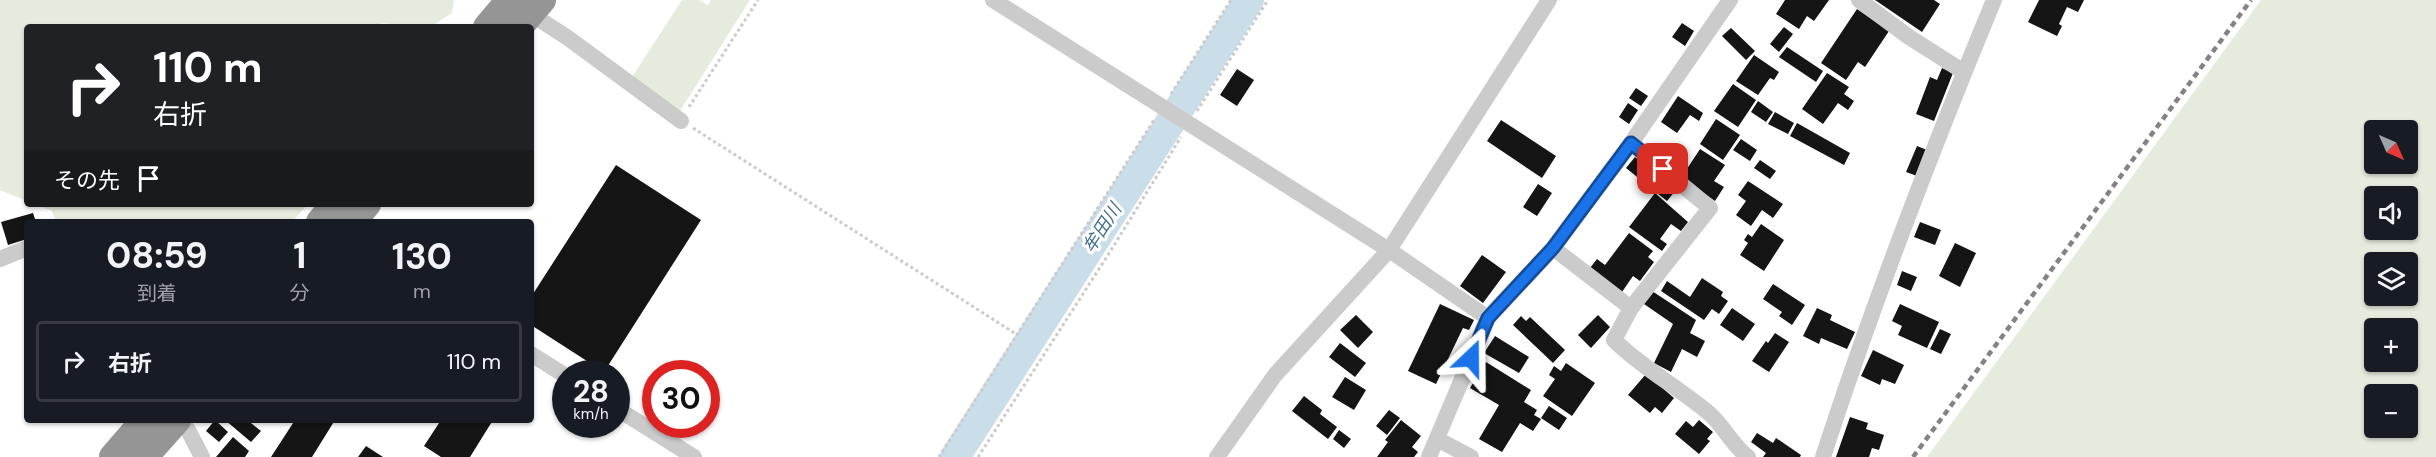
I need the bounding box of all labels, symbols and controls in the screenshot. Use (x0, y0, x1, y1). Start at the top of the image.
text: 110 m (153, 40, 263, 95)
icon: right (54, 48, 132, 126)
text: 右折 (153, 97, 207, 132)
north arrow (2364, 120, 2418, 174)
map controls (2364, 120, 2418, 438)
pin (1637, 143, 1688, 194)
icon: arrive (1646, 152, 1679, 185)
icon: arrive (132, 162, 165, 195)
text: その先 (54, 166, 120, 195)
button: sound (2364, 186, 2418, 240)
water label: 牟田川 (1077, 197, 1128, 257)
text: 08:59 (106, 232, 208, 279)
text: 1 (293, 232, 306, 279)
text: 130 (392, 233, 452, 280)
button: layers (2364, 252, 2418, 306)
text: m (413, 278, 431, 304)
text: 到着 (137, 280, 177, 306)
text: 分 (290, 280, 310, 306)
button: + (2364, 318, 2418, 372)
position arrow (1439, 326, 1503, 390)
icon: right (57, 345, 90, 378)
text: 110 m (447, 347, 501, 376)
text: 右折 (108, 349, 152, 378)
speed limit sign: 30 (642, 360, 720, 438)
text: 28 (573, 372, 609, 411)
button: − (2364, 384, 2418, 438)
text: km/h (573, 404, 609, 424)

